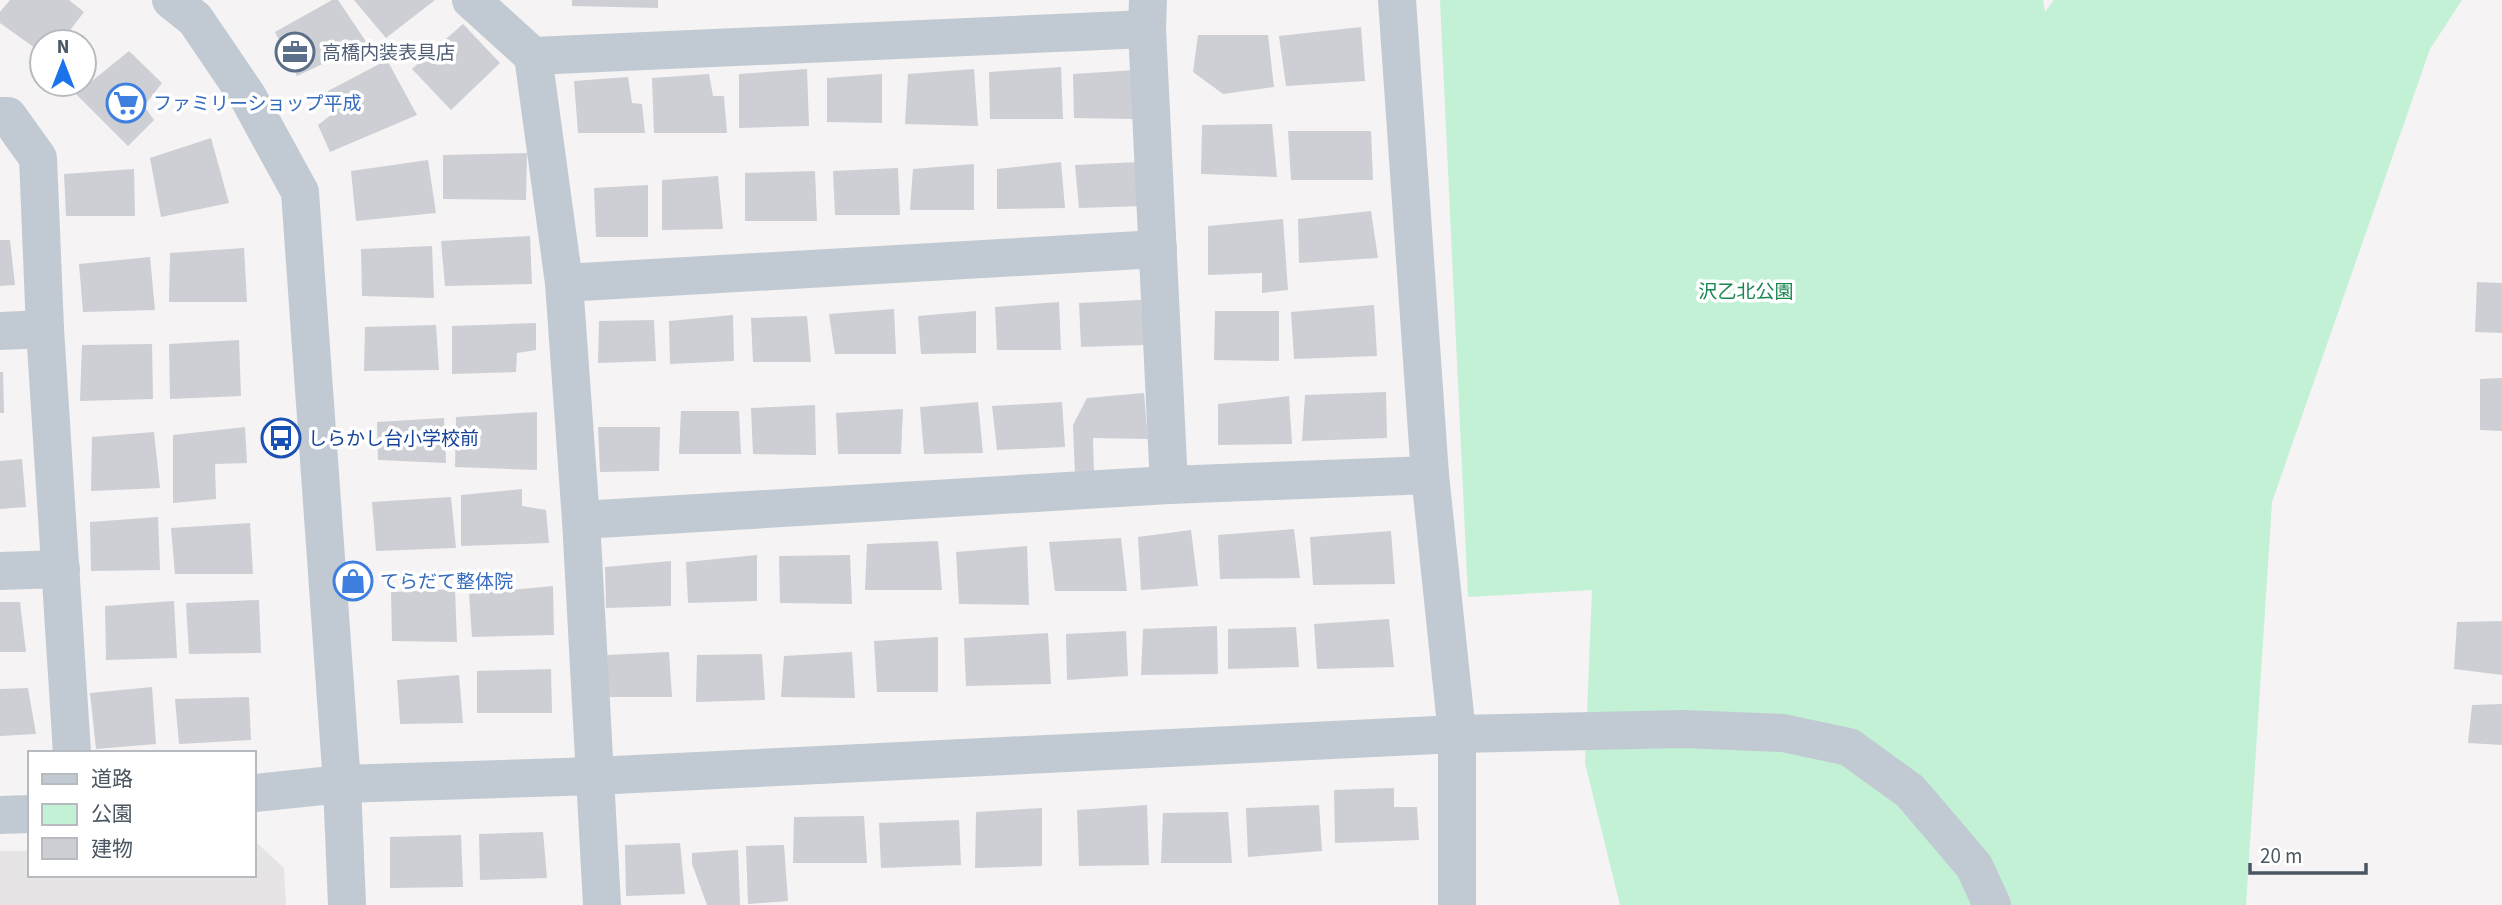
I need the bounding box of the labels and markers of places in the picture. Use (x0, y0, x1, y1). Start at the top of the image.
office icon: 高橋内装表具店 (274, 31, 316, 73)
place label: 高橋内装表具店 (322, 40, 455, 67)
supermarket icon: ファミリーショップ平成 (105, 82, 147, 124)
place label: ファミリーショップ平成 (153, 91, 362, 118)
bus stop icon: しらかし台小学校前 (260, 417, 302, 459)
place label: しらかし台小学校前 (308, 426, 479, 453)
shop icon: てらだて整体院 (332, 560, 374, 602)
place label: てらだて整体院 (380, 569, 513, 596)

